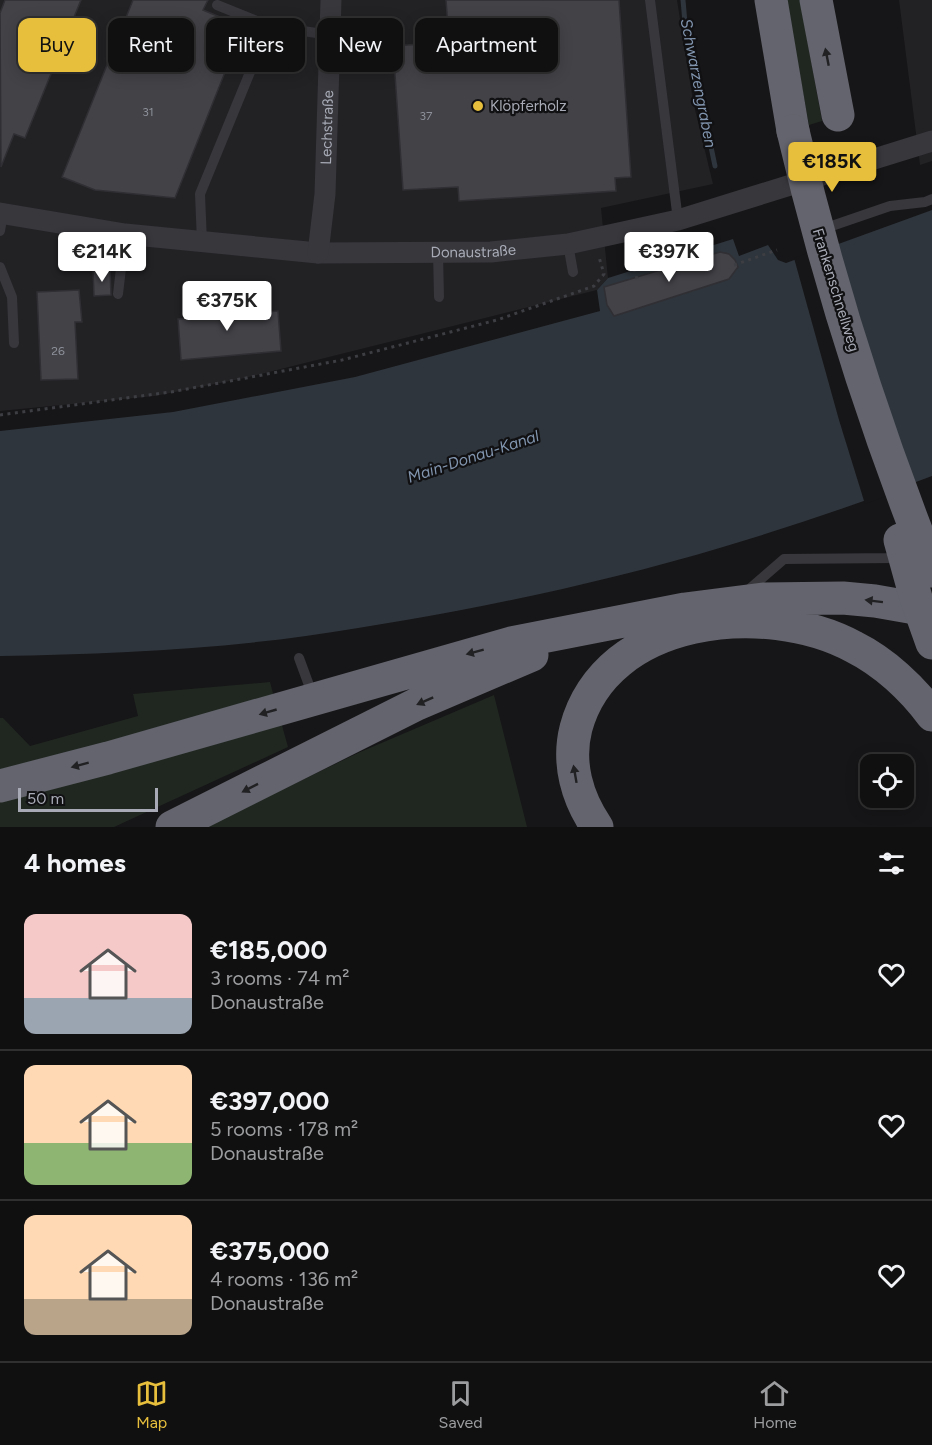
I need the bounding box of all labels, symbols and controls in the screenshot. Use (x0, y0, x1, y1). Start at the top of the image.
water label: Schwarzengraben (677, 17, 720, 149)
chip: Buy (18, 18, 96, 72)
chip: Rent (108, 18, 194, 72)
chip: Filters (206, 18, 305, 72)
chip: New (317, 18, 403, 72)
chip: Apartment (415, 18, 558, 72)
one-way arrow (822, 48, 831, 67)
street label: Lechstraße (317, 90, 337, 165)
place label: Klöpferholz (490, 97, 567, 115)
marker: Klöpferholz (471, 99, 485, 113)
house number: 31 (142, 105, 154, 119)
house number: 37 (420, 109, 433, 123)
pin: €185K (790, 142, 874, 193)
text: €185K (802, 149, 862, 173)
street label: Frankenschnellweg (809, 226, 863, 354)
pin: €214K (60, 232, 144, 283)
pin: €397K (627, 232, 711, 283)
text: €214K (72, 239, 132, 263)
text: €397K (638, 239, 700, 263)
street label: Donaustraße (431, 240, 517, 261)
pin: €375K (185, 281, 269, 332)
text: €375K (196, 288, 258, 312)
house number: 26 (51, 344, 65, 358)
water label: Main-Donau-Kanal (405, 426, 542, 487)
one-way arrow (865, 596, 884, 606)
one-way arrow (466, 648, 484, 657)
one-way arrow (416, 697, 433, 706)
one-way arrow (259, 708, 277, 717)
map controls (860, 754, 914, 808)
button: locate (860, 754, 914, 808)
one-way arrow (71, 761, 89, 771)
one-way arrow (570, 764, 579, 783)
one-way arrow (242, 784, 259, 793)
scale bar (18, 785, 158, 812)
text: 50 m (27, 789, 64, 808)
text: 4 homes (24, 847, 126, 879)
icon: filters (875, 847, 908, 880)
text: €185,000 (210, 934, 327, 966)
icon: home (72, 938, 144, 1010)
icon: heart (875, 958, 908, 991)
text: 3 rooms · 74 m² (210, 966, 349, 990)
text: Donaustraße (210, 990, 324, 1014)
text: €397,000 (210, 1085, 329, 1117)
icon: home (72, 1089, 144, 1161)
icon: heart (875, 1109, 908, 1142)
text: 5 rooms · 178 m² (210, 1117, 358, 1141)
text: Donaustraße (210, 1141, 324, 1165)
text: €375,000 (210, 1235, 329, 1267)
icon: home (72, 1239, 144, 1311)
icon: heart (875, 1259, 908, 1292)
text: 4 rooms · 136 m² (210, 1267, 358, 1291)
text: Donaustraße (210, 1291, 324, 1315)
tab: Map (135, 1377, 168, 1432)
tab: Saved (439, 1377, 483, 1432)
tab: Home (753, 1377, 797, 1432)

